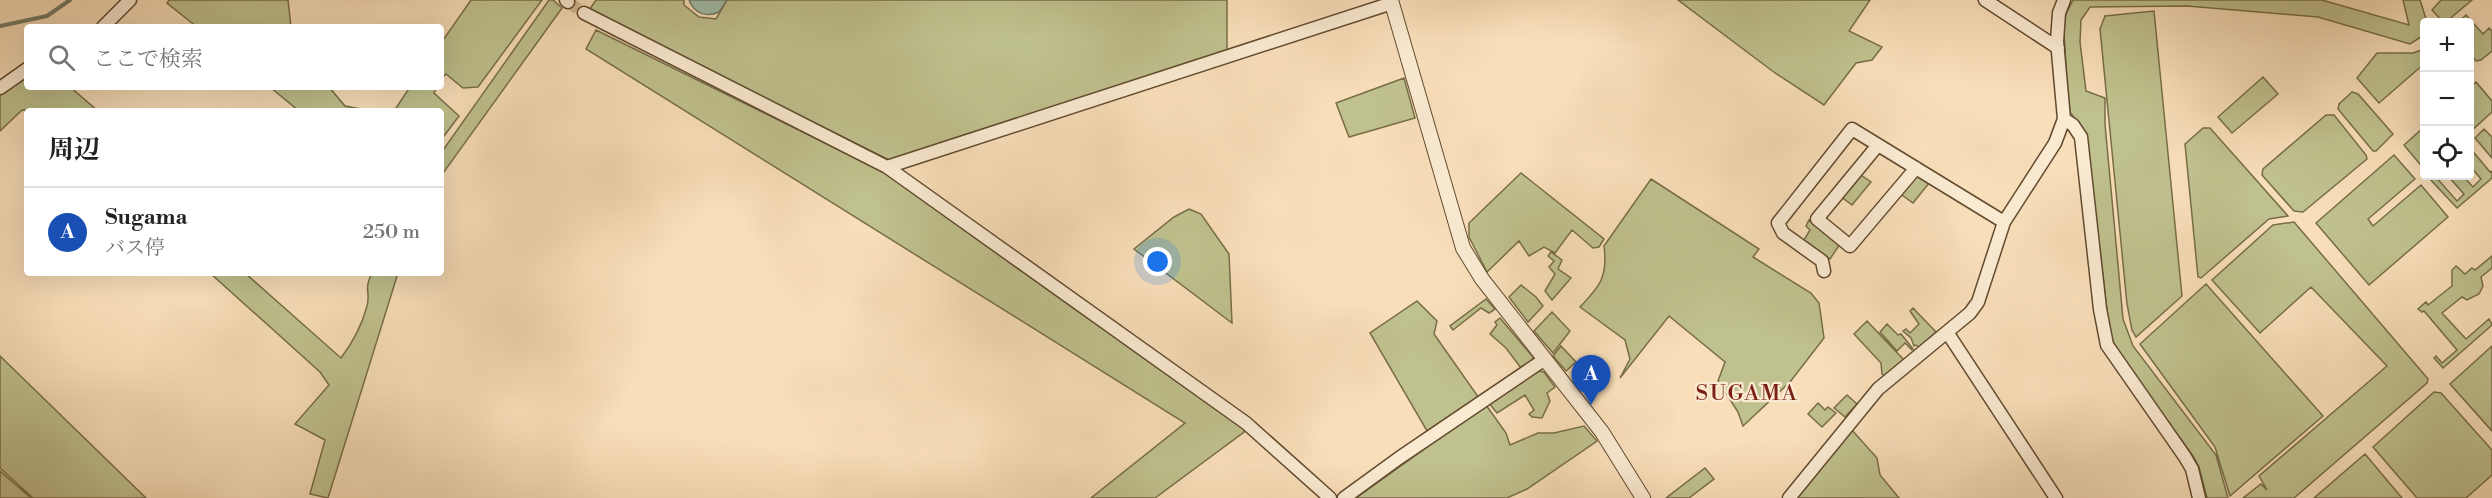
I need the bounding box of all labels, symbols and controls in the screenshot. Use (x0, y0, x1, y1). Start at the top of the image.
map controls (2420, 18, 2474, 180)
button: + (2420, 18, 2474, 72)
search box (24, 24, 444, 90)
icon: search (45, 41, 78, 74)
text: ここで検索 (93, 46, 203, 73)
button: − (2420, 72, 2474, 126)
button: locate (2420, 126, 2474, 180)
text: 周辺 (48, 134, 100, 166)
text: Sugama (105, 204, 188, 231)
text: A (60, 220, 75, 245)
text: 250 m (363, 220, 420, 245)
text: バス停 (105, 236, 165, 261)
your location (1143, 247, 1172, 276)
pin: A (1572, 356, 1610, 405)
district label: SUGAMA (1696, 380, 1798, 407)

